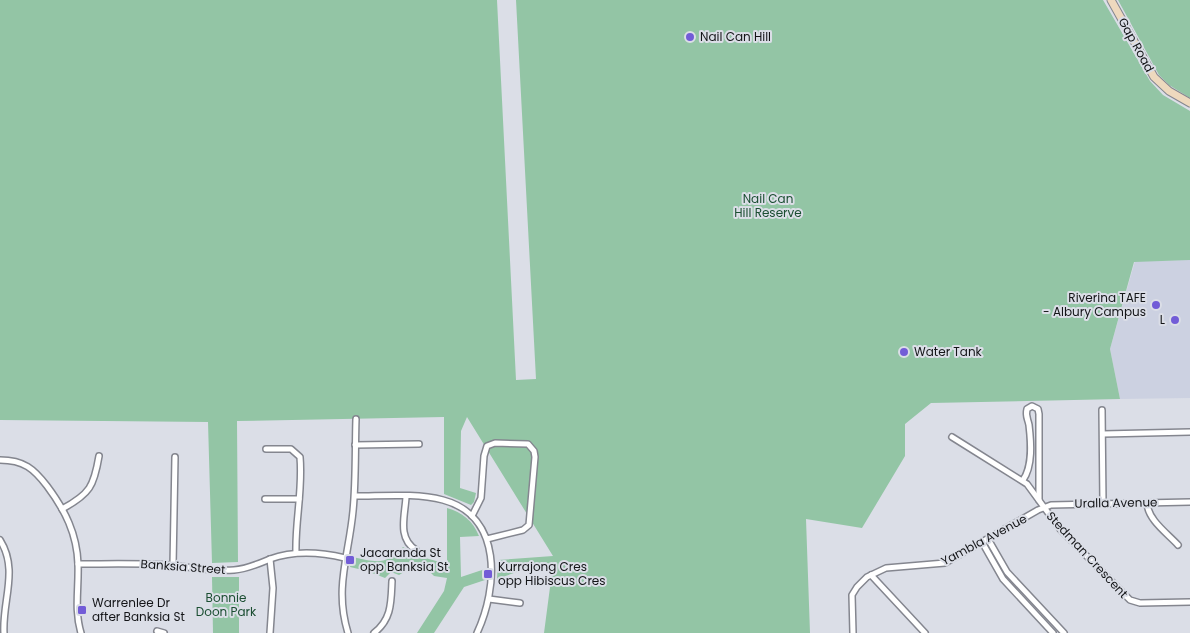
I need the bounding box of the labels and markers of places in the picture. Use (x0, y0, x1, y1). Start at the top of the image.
place label: Nail Can Hill (700, 28, 771, 45)
marker: Nail Can Hill (684, 31, 696, 43)
place label: Riverina TAFE - Albury Campus (1043, 289, 1146, 320)
marker: Riverina TAFE - Albury Campus (1150, 299, 1162, 311)
place label: L (1160, 311, 1165, 328)
marker: L (1169, 314, 1181, 326)
place label: Water Tank (914, 343, 983, 360)
marker: Water Tank (898, 346, 910, 358)
place label: Jacaranda St opp Banksia St (360, 544, 448, 575)
marker: Jacaranda St opp Banksia St (344, 554, 356, 566)
place label: Kurrajong Cres opp Hibiscus Cres (498, 558, 606, 589)
marker: Kurrajong Cres opp Hibiscus Cres (482, 568, 494, 580)
place label: Warrenlee Dr after Banksia St (92, 594, 185, 625)
marker: Warrenlee Dr after Banksia St (76, 604, 88, 616)

